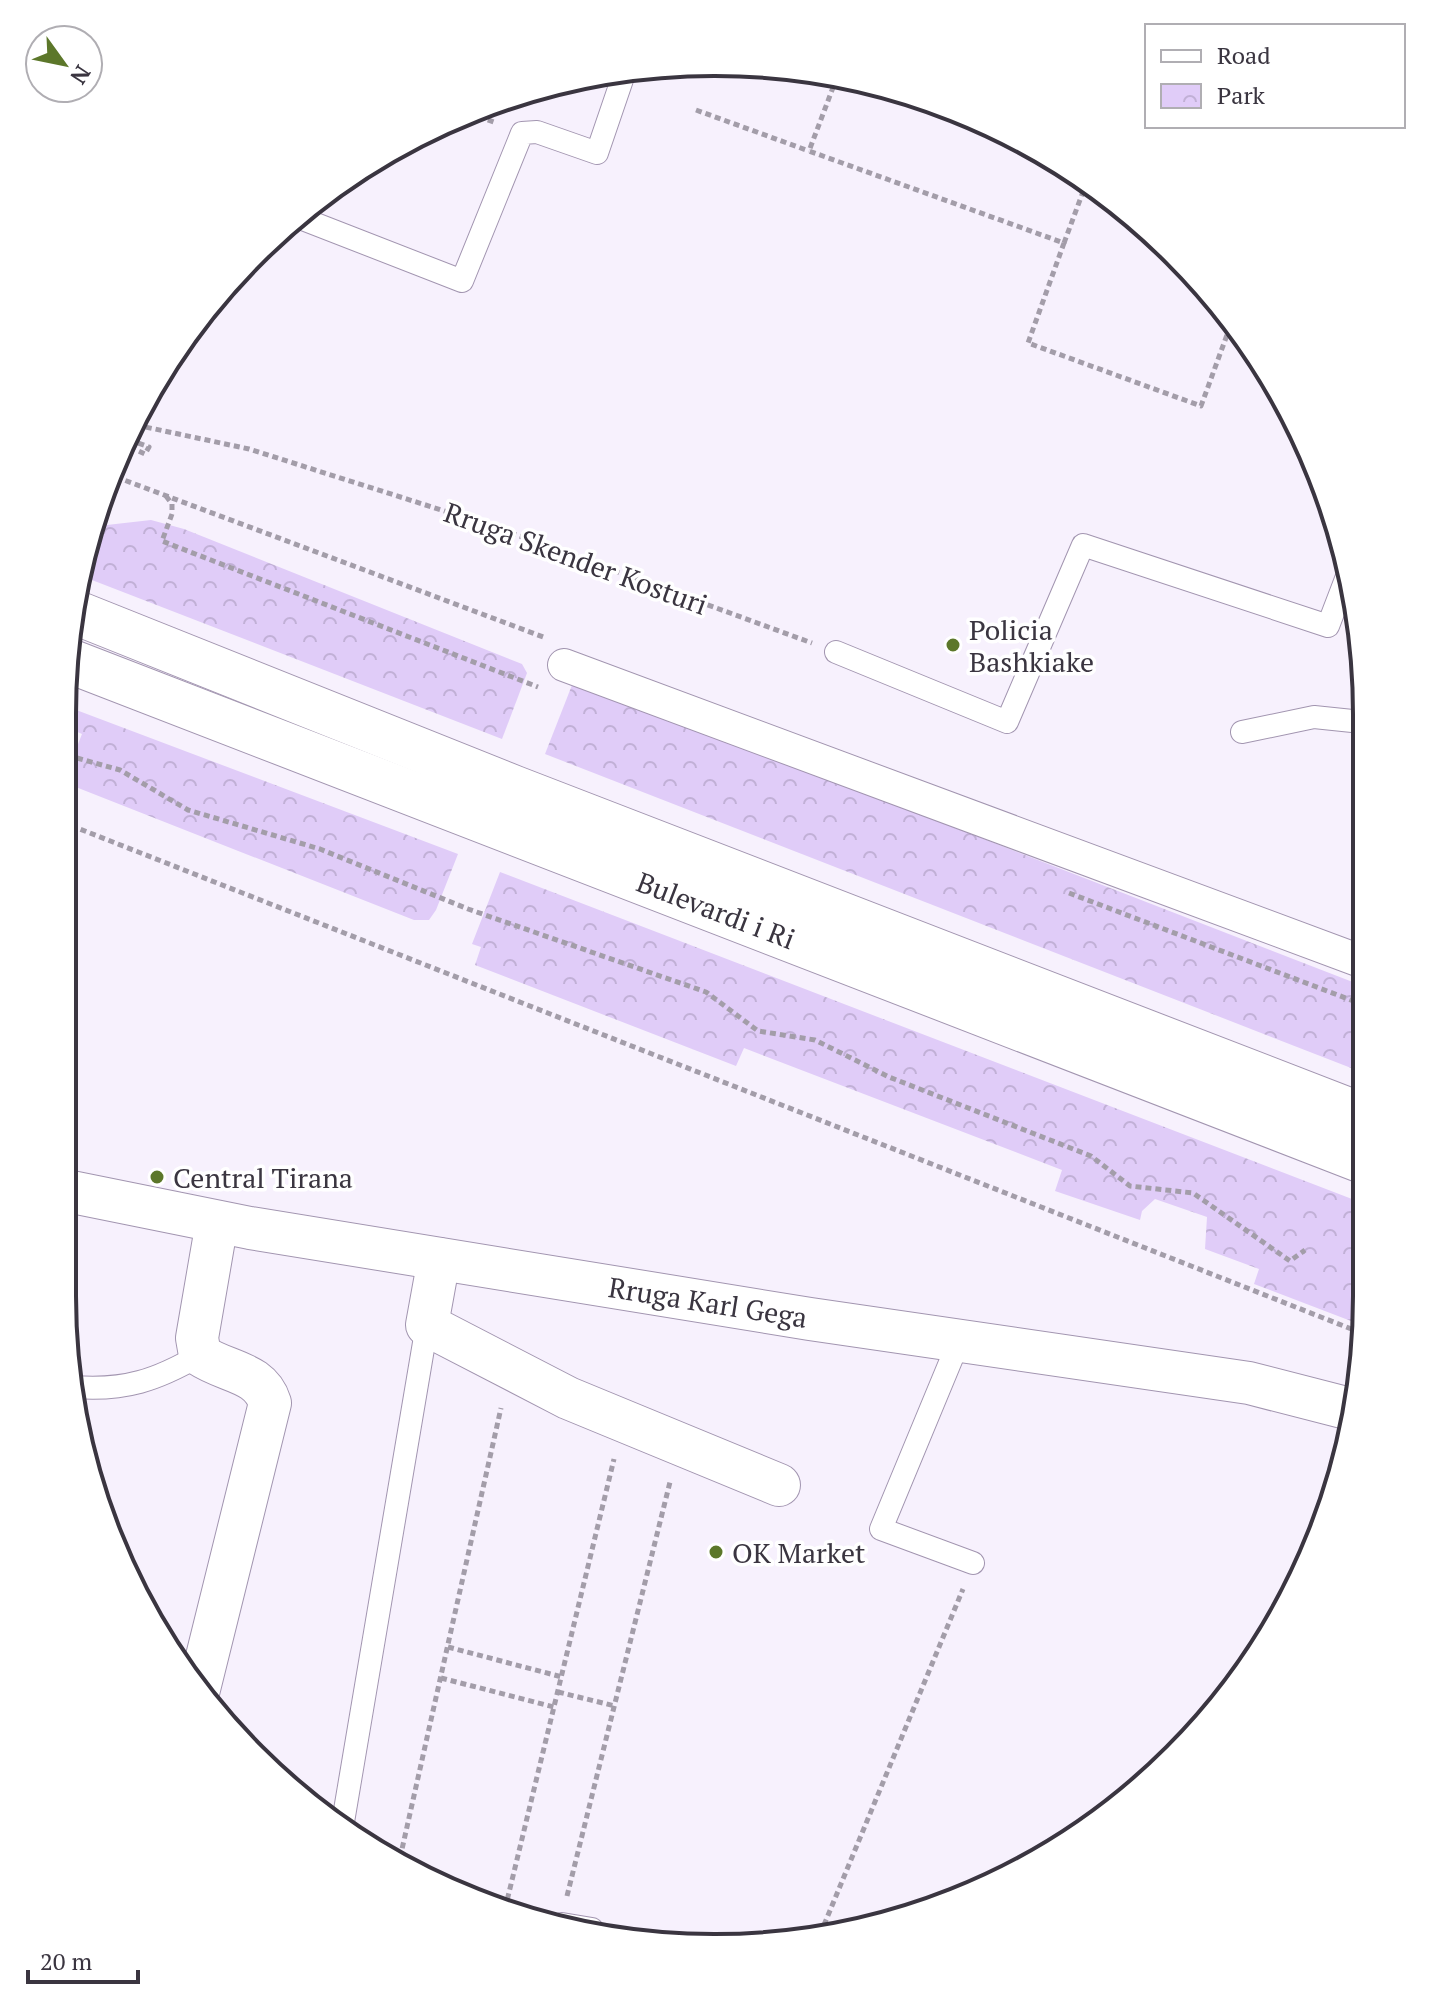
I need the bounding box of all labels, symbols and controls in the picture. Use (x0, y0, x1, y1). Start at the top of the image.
north arrow (24, 24, 104, 104)
legend (1145, 24, 1405, 128)
text: Road (1217, 39, 1271, 71)
text: N (64, 60, 98, 90)
text: Park (1217, 79, 1266, 111)
street label: Rruga Skender Kosturi (439, 493, 713, 623)
place label: Policia Bashkiake (969, 611, 1094, 680)
marker: Policia Bashkiake (944, 636, 962, 654)
street label: Bulevardi i Ri (632, 863, 800, 957)
place label: Central Tirana (173, 1159, 353, 1196)
marker: Central Tirana (148, 1168, 166, 1186)
street label: Rruga Karl Gega (606, 1268, 810, 1336)
place label: OK Market (732, 1534, 866, 1571)
marker: OK Market (707, 1543, 725, 1561)
scale bar (28, 1934, 138, 1984)
text: 20 m (40, 1945, 92, 1977)

